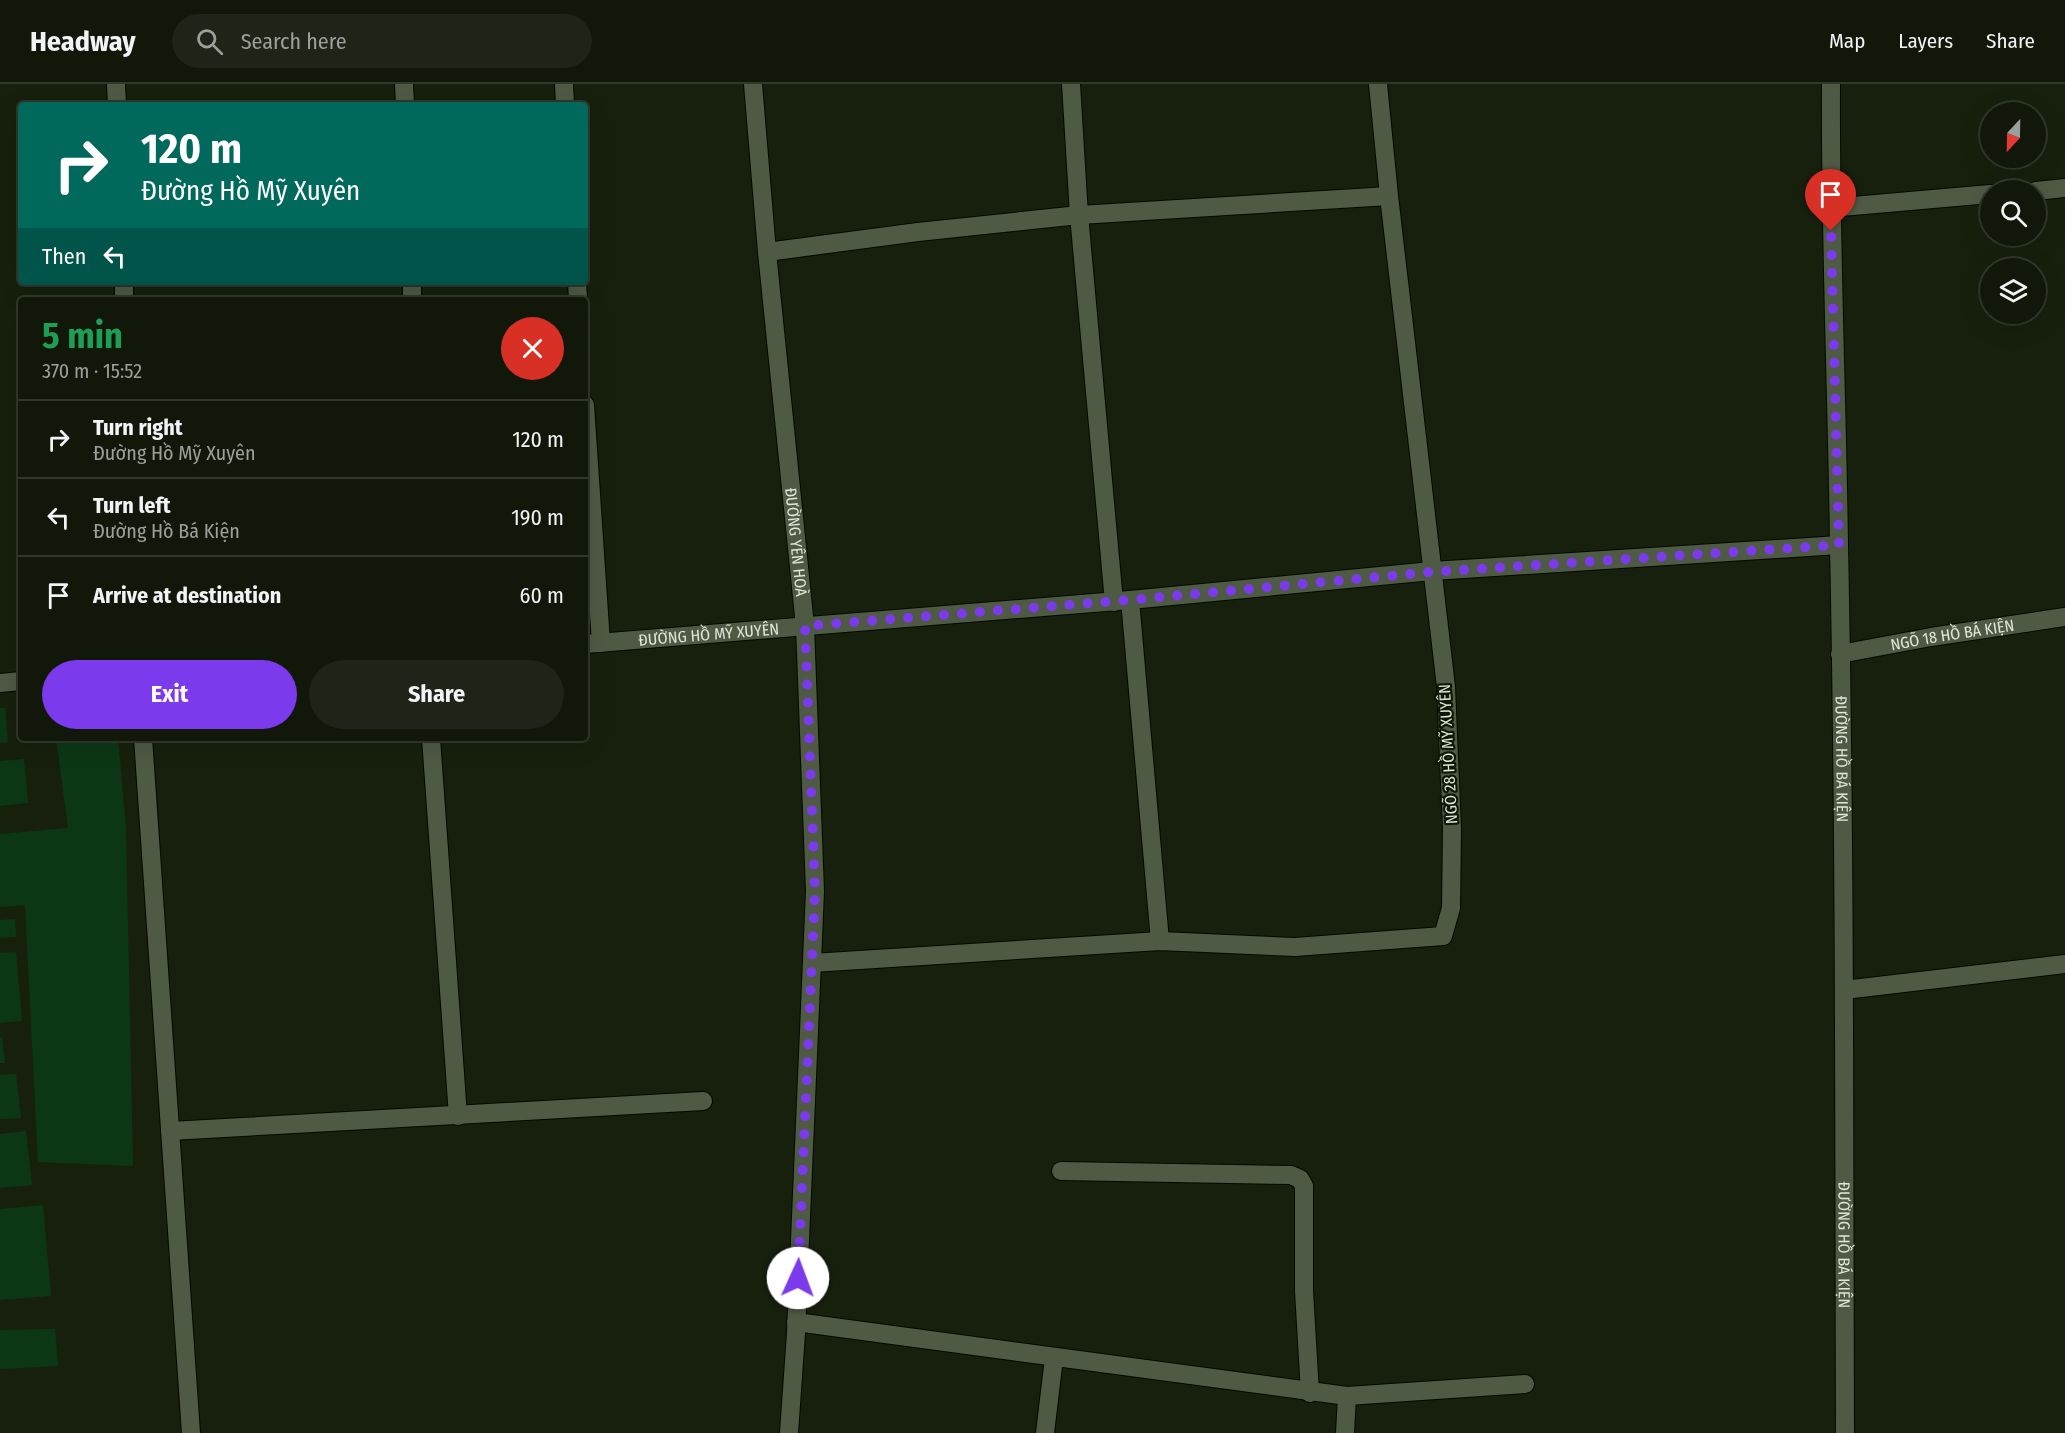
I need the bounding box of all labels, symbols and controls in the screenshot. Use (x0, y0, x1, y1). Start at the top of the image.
search box (172, 14, 592, 68)
text: Headway (30, 25, 136, 58)
icon: search (193, 25, 226, 58)
text: Search here (241, 28, 347, 55)
text: Map (1829, 28, 1865, 54)
text: Layers (1898, 28, 1953, 54)
text: Share (1986, 28, 2035, 54)
north arrow (1980, 102, 2046, 168)
map controls (1980, 102, 2046, 324)
text: 120 m (141, 124, 242, 174)
icon: right (42, 126, 120, 204)
pin (1805, 169, 1856, 231)
text: Đường Hồ Mỹ Xuyên (141, 175, 360, 207)
icon: arrive (1814, 178, 1847, 211)
button: search (1980, 180, 2046, 246)
icon: left (98, 240, 131, 273)
text: Then (42, 243, 86, 270)
button: layers (1980, 258, 2046, 324)
text: 5 min (42, 314, 123, 358)
button: close (501, 317, 564, 380)
text: 370 m · 15:52 (42, 359, 142, 383)
text: Turn right (93, 414, 182, 441)
icon: right (42, 423, 75, 456)
text: 120 m (512, 426, 564, 453)
text: Đường Hồ Mỹ Xuyên (93, 441, 255, 465)
street label: ĐƯỜNG YÊN HOÀ (781, 487, 811, 598)
text: Turn left (93, 492, 171, 519)
icon: left (42, 501, 75, 534)
text: 190 m (511, 504, 564, 531)
text: Đường Hồ Bá Kiện (93, 519, 240, 543)
icon: arrive (42, 579, 75, 612)
text: Arrive at destination (93, 582, 281, 609)
text: 60 m (520, 582, 564, 609)
street label: NGÕ 18 HỒ BÁ KIỆN (1889, 615, 2015, 654)
street label: ĐƯỜNG HỒ MỸ XUYÊN (638, 619, 780, 649)
button: Exit (42, 660, 297, 729)
button: Share (309, 660, 564, 729)
street label: NGÕ 28 HỒ MỸ XUYÊN (1432, 684, 1461, 825)
street label: ĐƯỜNG HỒ BÁ KIỆN (1832, 695, 1855, 822)
street label: ĐƯỜNG HỒ BÁ KIỆN (1835, 1182, 1857, 1308)
position arrow (766, 1246, 830, 1310)

